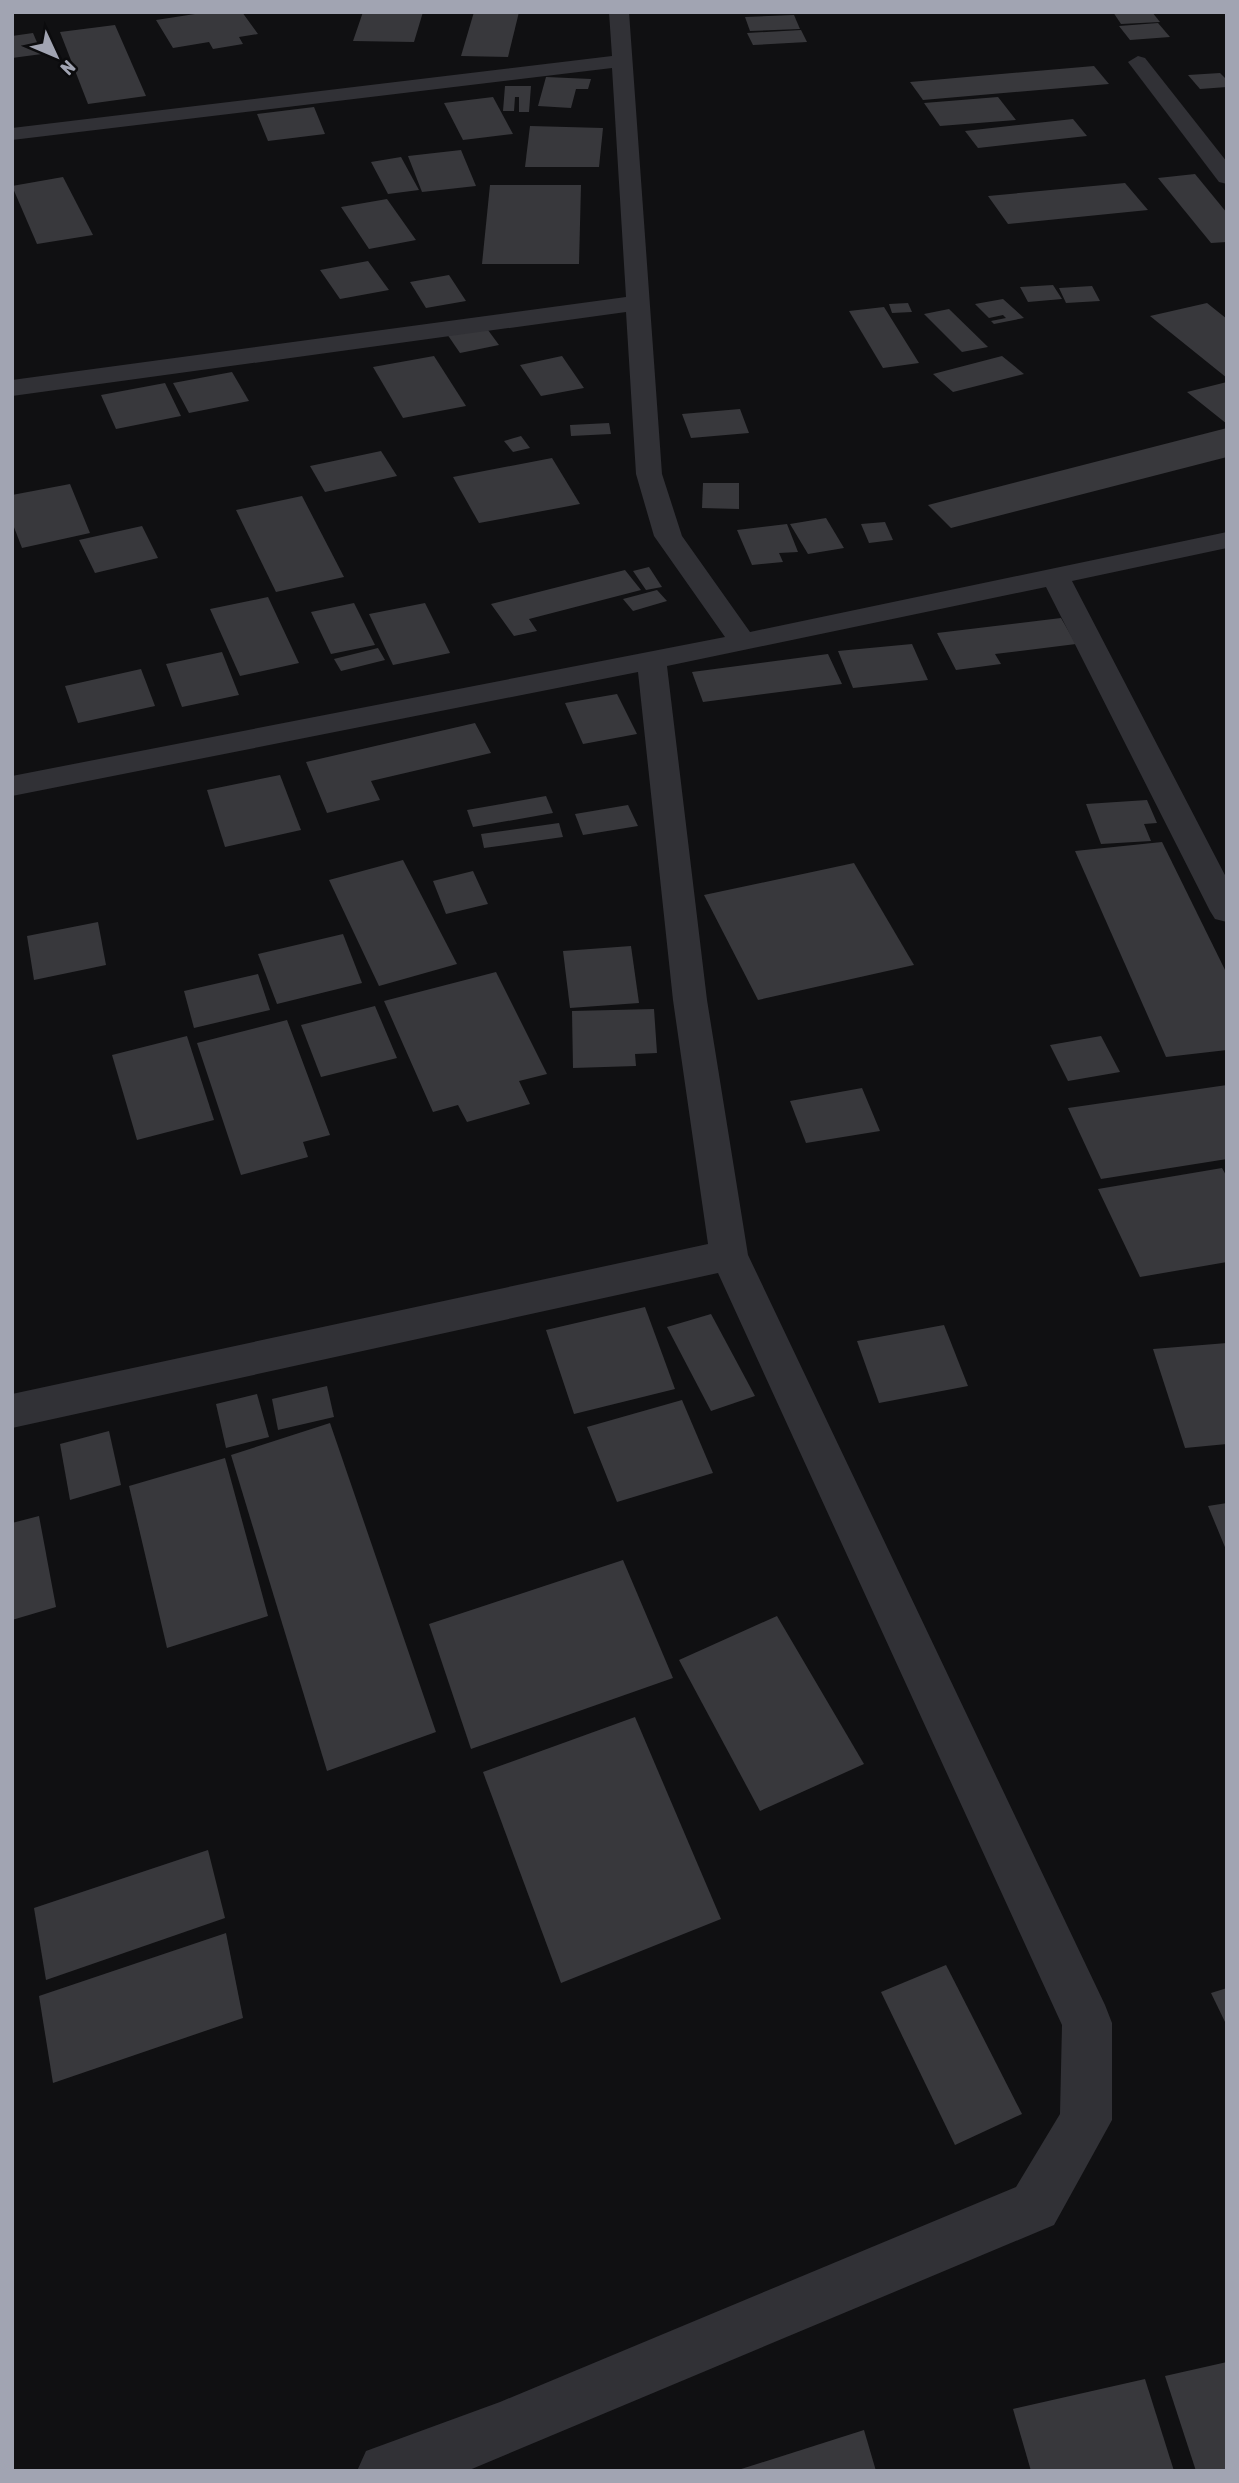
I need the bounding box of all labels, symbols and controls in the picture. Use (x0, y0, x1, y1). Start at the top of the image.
north arrow (21, 21, 91, 91)
text: N (56, 56, 80, 79)

